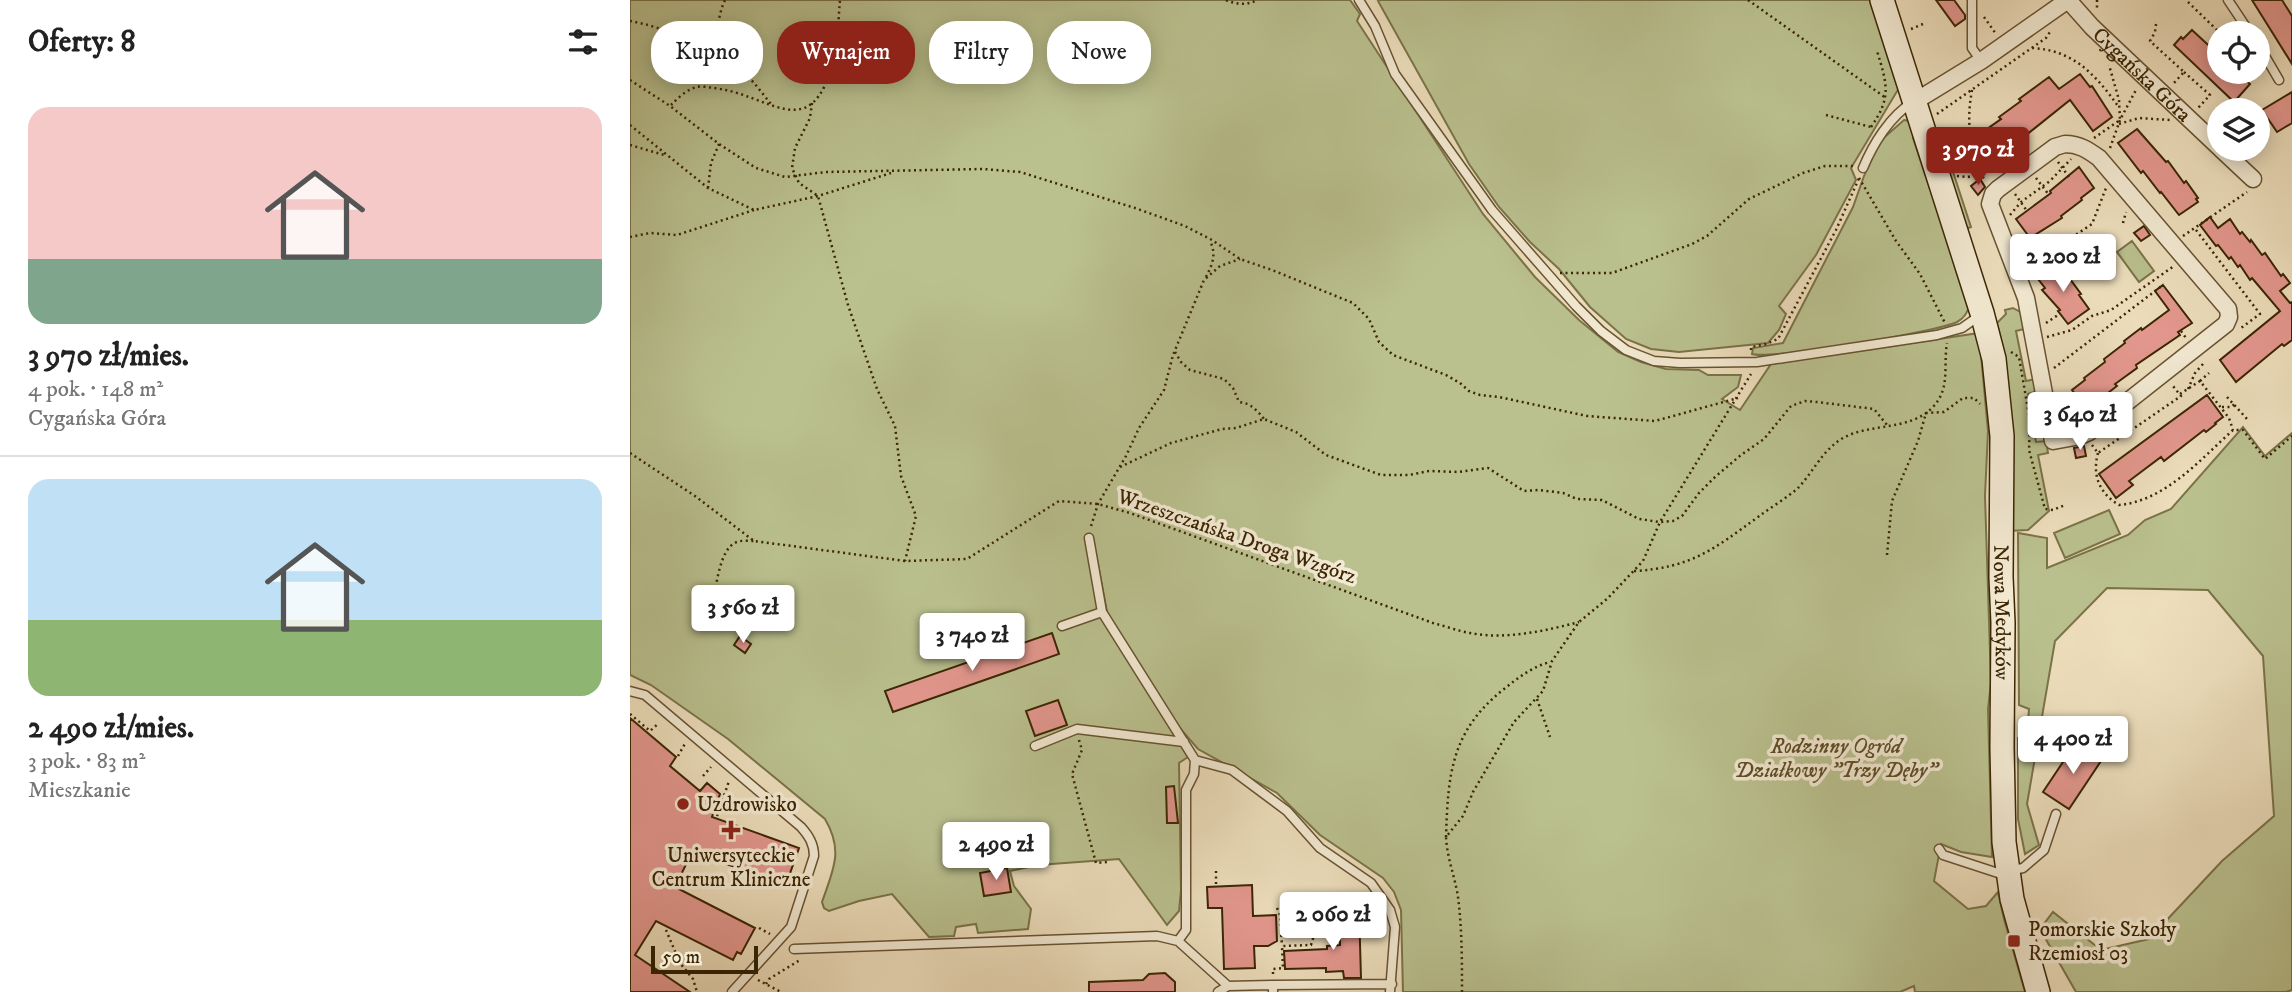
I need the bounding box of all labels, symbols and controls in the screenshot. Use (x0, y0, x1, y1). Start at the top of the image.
chip: Kupno (651, 21, 763, 84)
chip: Wynajem (777, 21, 915, 84)
chip: Filtry (929, 21, 1033, 84)
chip: Nowe (1047, 21, 1151, 84)
map controls (2207, 21, 2270, 161)
button: locate (2207, 21, 2270, 84)
street label: Cygańska Góra (2087, 22, 2196, 128)
icon: filters (564, 23, 602, 61)
text: Oferty: 8 (28, 24, 135, 61)
button: layers (2207, 98, 2270, 161)
pin: 3 970 zł (1906, 128, 2050, 187)
text: 3 970 zł (1942, 135, 2014, 164)
icon: home (252, 152, 378, 278)
pin: 2 200 zł (1991, 234, 2135, 294)
text: 2 200 zł (2026, 242, 2100, 271)
text: 3 970 zł/mies. (28, 338, 189, 375)
text: 4 pok. · 148 m² (28, 375, 163, 404)
pin: 3 640 zł (2008, 392, 2152, 452)
text: 3 640 zł (2044, 400, 2116, 429)
text: Cygańska Góra (28, 404, 166, 433)
street label: Wrzeszczańska Droga Wzgórz (1113, 483, 1360, 590)
icon: home (252, 524, 378, 650)
street label: Nowa Medyków (1987, 545, 2015, 681)
pin: 3 560 zł (671, 586, 815, 645)
text: 3 560 zł (707, 593, 779, 622)
pin: 3 740 zł (900, 614, 1044, 673)
text: 3 740 zł (936, 621, 1008, 650)
text: 2 490 zł/mies. (28, 710, 194, 747)
pin: 4 400 zł (2001, 716, 2145, 776)
text: 4 400 zł (2034, 724, 2112, 753)
park label: Rodzinny Ogród Działkowy "Trzy Dęby" (1735, 734, 1940, 784)
text: 3 pok. · 83 m² (28, 747, 145, 776)
text: Mieszkanie (28, 776, 131, 805)
place label: Uzdrowisko (697, 792, 797, 818)
marker: Uzdrowisko (675, 796, 691, 812)
marker: Uniwersyteckie Centrum Kliniczne (721, 820, 741, 840)
pin: 2 490 zł (924, 822, 1068, 882)
text: 2 490 zł (958, 830, 1034, 859)
place label: Uniwersyteckie Centrum Kliniczne (651, 843, 811, 893)
pin: 2 060 zł (1261, 892, 1405, 952)
text: 2 060 zł (1296, 900, 1370, 929)
place label: Pomorskie Szkoły Rzemiosł 03 (2028, 917, 2177, 967)
marker: Pomorskie Szkoły Rzemiosł 03 (2006, 933, 2022, 949)
scale bar (651, 943, 758, 975)
text: 50 m (662, 946, 700, 969)

